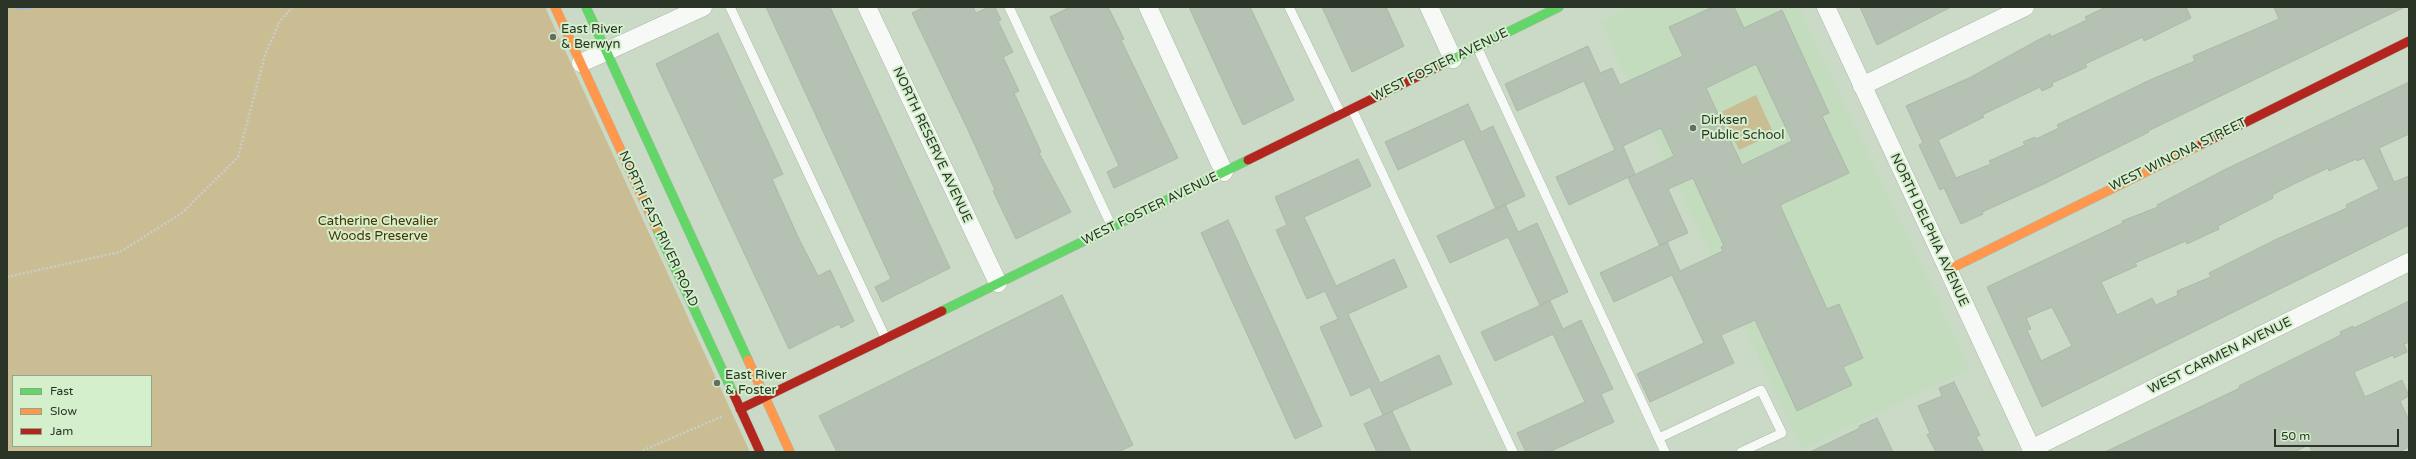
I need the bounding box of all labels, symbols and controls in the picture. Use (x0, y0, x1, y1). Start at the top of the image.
place label: East River & Berwyn (561, 22, 623, 53)
street label: WEST FOSTER AVENUE (1369, 25, 1511, 105)
marker: East River & Berwyn (548, 32, 558, 42)
street label: NORTH RESERVE AVENUE (889, 65, 975, 225)
place label: Dirksen Public School (1701, 113, 1784, 144)
street label: WEST WINONA STREET (2107, 115, 2249, 195)
marker: Dirksen Public School (1688, 123, 1698, 133)
street label: NORTH EAST RIVER ROAD (615, 149, 701, 309)
street label: NORTH DELPHIA AVENUE (1887, 151, 1971, 309)
street label: WEST FOSTER AVENUE (1079, 169, 1221, 249)
park label: Catherine Chevalier Woods Preserve (318, 214, 438, 245)
street label: WEST CARMEN AVENUE (2146, 314, 2294, 398)
place label: East River & Foster (725, 368, 787, 399)
legend (12, 375, 152, 447)
marker: East River & Foster (712, 378, 722, 388)
text: Fast (50, 384, 73, 398)
text: Slow (50, 404, 77, 418)
scale bar (2276, 421, 2401, 447)
text: Jam (50, 424, 73, 438)
text: 50 m (2281, 429, 2310, 443)

